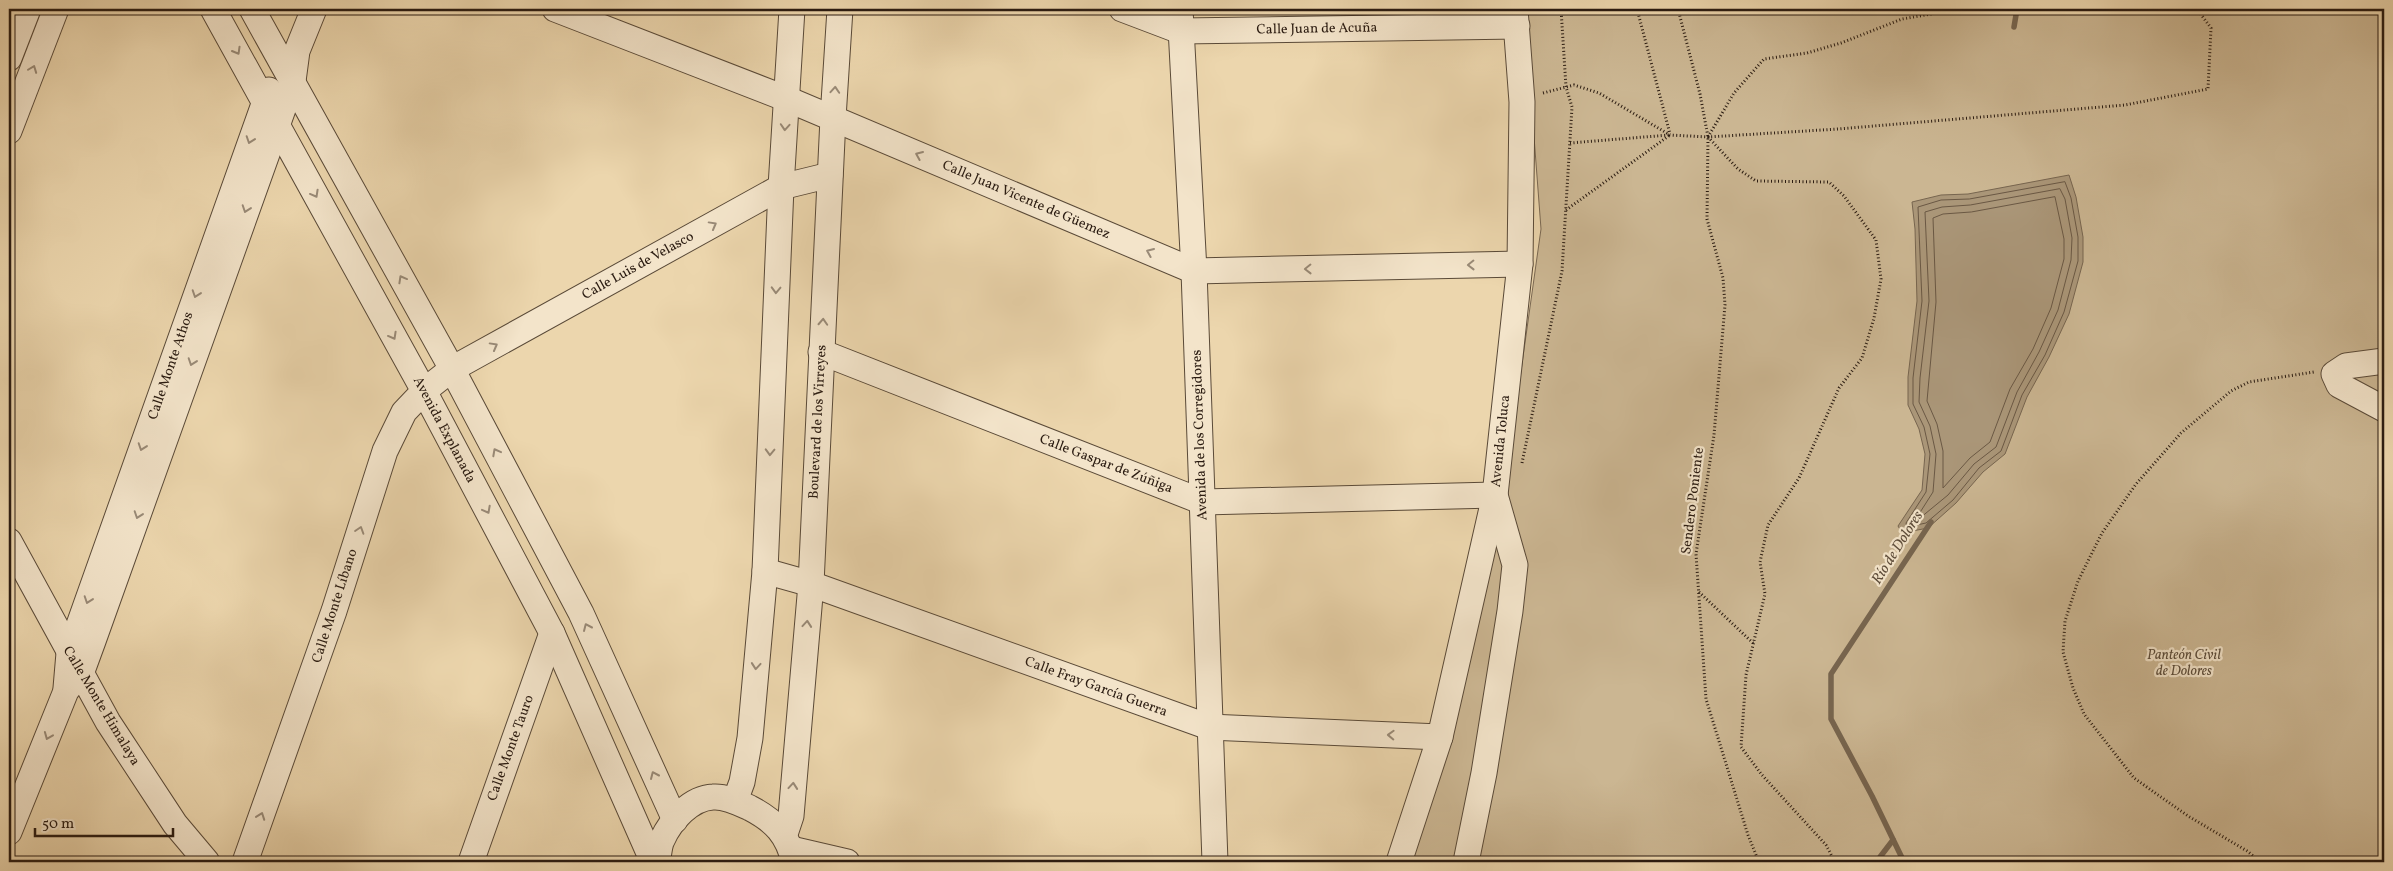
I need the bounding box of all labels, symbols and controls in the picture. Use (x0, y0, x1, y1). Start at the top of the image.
street label: Calle Juan de Acuña (1256, 18, 1378, 40)
one-way arrow (231, 46, 241, 55)
one-way arrow (27, 65, 37, 74)
one-way arrow (829, 86, 840, 94)
one-way arrow (780, 124, 791, 132)
one-way arrow (246, 135, 256, 144)
one-way arrow (915, 151, 924, 162)
street label: Calle Juan Vicente de Güemez (939, 156, 1113, 244)
one-way arrow (309, 188, 319, 197)
one-way arrow (242, 204, 252, 213)
one-way arrow (708, 221, 717, 231)
street label: Calle Luis de Velasco (579, 227, 697, 305)
one-way arrow (1146, 248, 1155, 259)
one-way arrow (1467, 260, 1474, 270)
one-way arrow (1304, 263, 1312, 274)
one-way arrow (398, 275, 408, 284)
one-way arrow (771, 286, 782, 294)
one-way arrow (192, 289, 202, 297)
street label: Calle Monte Athos (144, 309, 198, 423)
one-way arrow (817, 318, 828, 326)
one-way arrow (387, 331, 397, 340)
one-way arrow (489, 342, 498, 352)
street label: Boulevard de los Virreyes (804, 344, 832, 500)
street label: Avenida de los Corregidores (1188, 349, 1212, 521)
one-way arrow (188, 357, 198, 366)
street label: Avenida Explanada (408, 373, 480, 487)
street label: Avenida Toluca (1487, 394, 1515, 488)
street label: Calle Gaspar de Zúñiga (1037, 430, 1175, 498)
one-way arrow (138, 442, 148, 451)
street label: Sendero Poniente (1677, 446, 1709, 556)
one-way arrow (765, 448, 775, 456)
one-way arrow (492, 449, 502, 458)
one-way arrow (481, 505, 491, 514)
water label: Río de Dolores (1867, 507, 1929, 589)
one-way arrow (134, 511, 144, 519)
one-way arrow (354, 527, 364, 535)
street label: Calle Monte Líbano (308, 546, 362, 666)
one-way arrow (84, 595, 94, 604)
one-way arrow (802, 620, 813, 628)
one-way arrow (583, 623, 594, 632)
street label: Calle Monte Himalaya (58, 643, 144, 769)
park label: Panteón Civil de Dolores (2147, 646, 2221, 681)
street label: Calle Fray García Guerra (1022, 652, 1170, 722)
one-way arrow (751, 663, 762, 671)
street label: Calle Monte Tauro (483, 692, 539, 804)
one-way arrow (1387, 730, 1394, 740)
one-way arrow (43, 731, 54, 740)
one-way arrow (650, 771, 661, 780)
one-way arrow (788, 782, 799, 790)
scale bar (35, 806, 172, 838)
one-way arrow (255, 813, 265, 821)
text: 50 m (42, 814, 74, 835)

